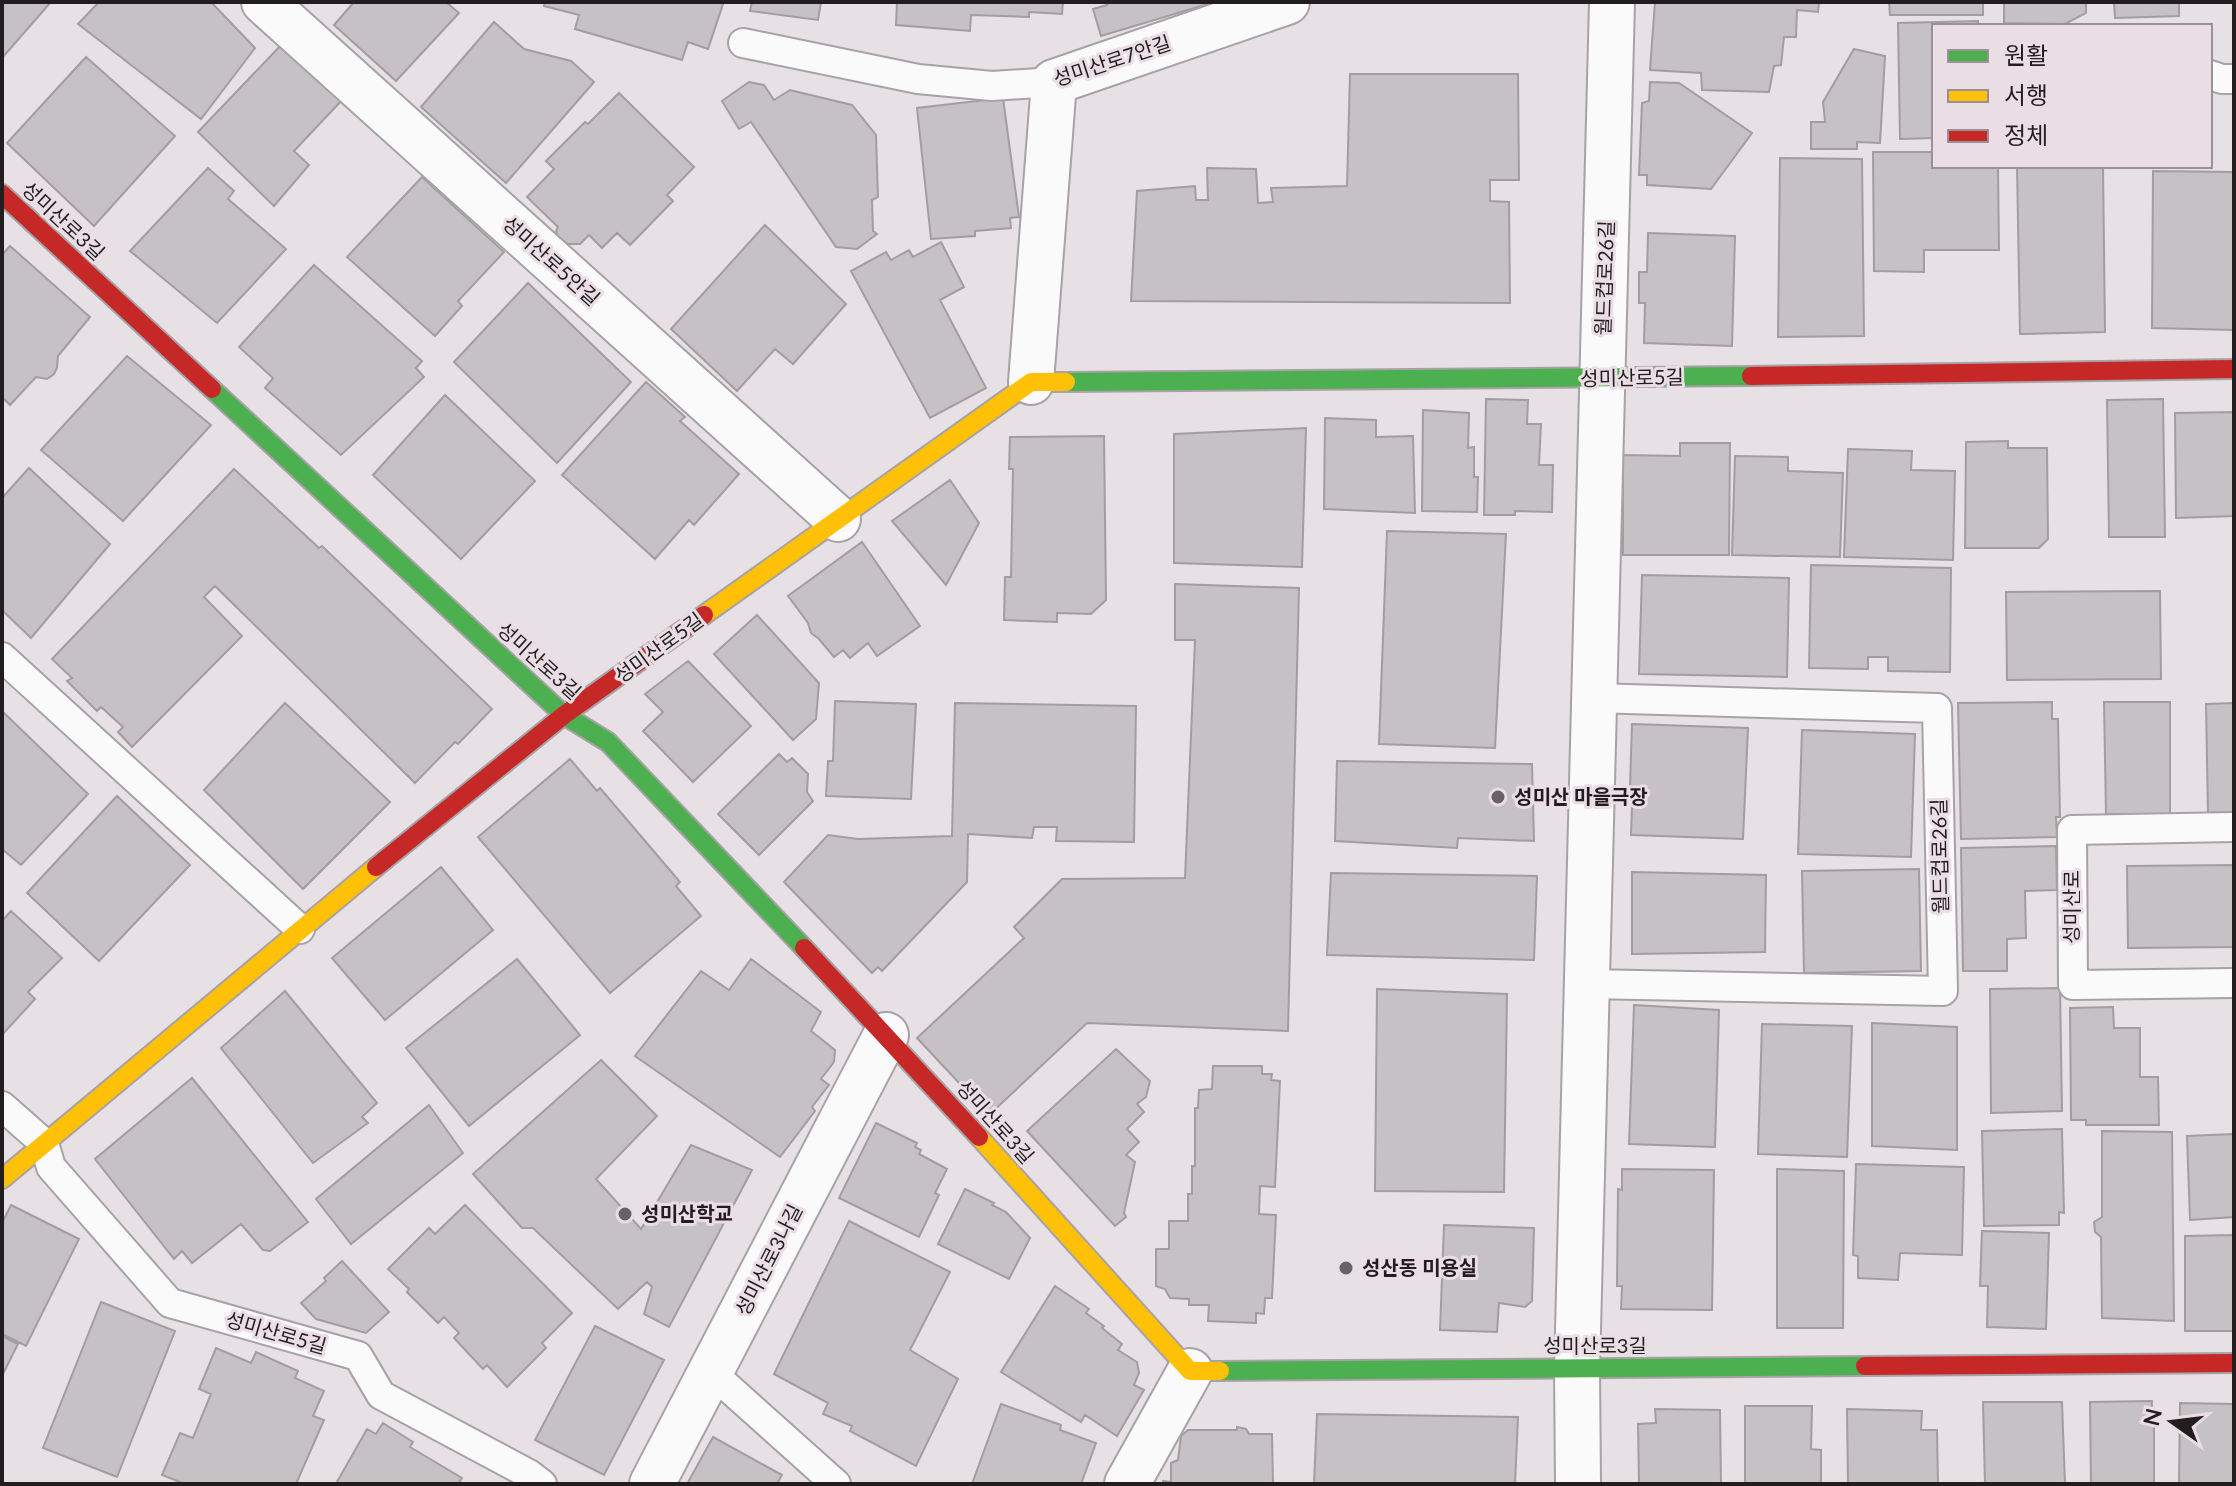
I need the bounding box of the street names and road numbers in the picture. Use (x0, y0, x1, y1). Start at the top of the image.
street label: 성미산로7안길 (1050, 30, 1173, 90)
street label: 성미산로3길 (18, 176, 110, 264)
street label: 성미산로5안길 (498, 211, 605, 310)
street label: 월드컵로26길 (1590, 220, 1618, 336)
street label: 성미산로5길 (1580, 364, 1684, 390)
street label: 성미산로5길 (609, 607, 707, 687)
street label: 성미산로3길 (493, 617, 586, 704)
street label: 월드컵로26길 (1926, 798, 1952, 914)
street label: 성미산로 (2059, 870, 2083, 944)
street label: 성미산로3길 (952, 1075, 1039, 1168)
street label: 성미산로3나길 (730, 1200, 806, 1319)
street label: 성미산로5길 (223, 1306, 329, 1358)
street label: 성미산로3길 (1543, 1333, 1647, 1357)

